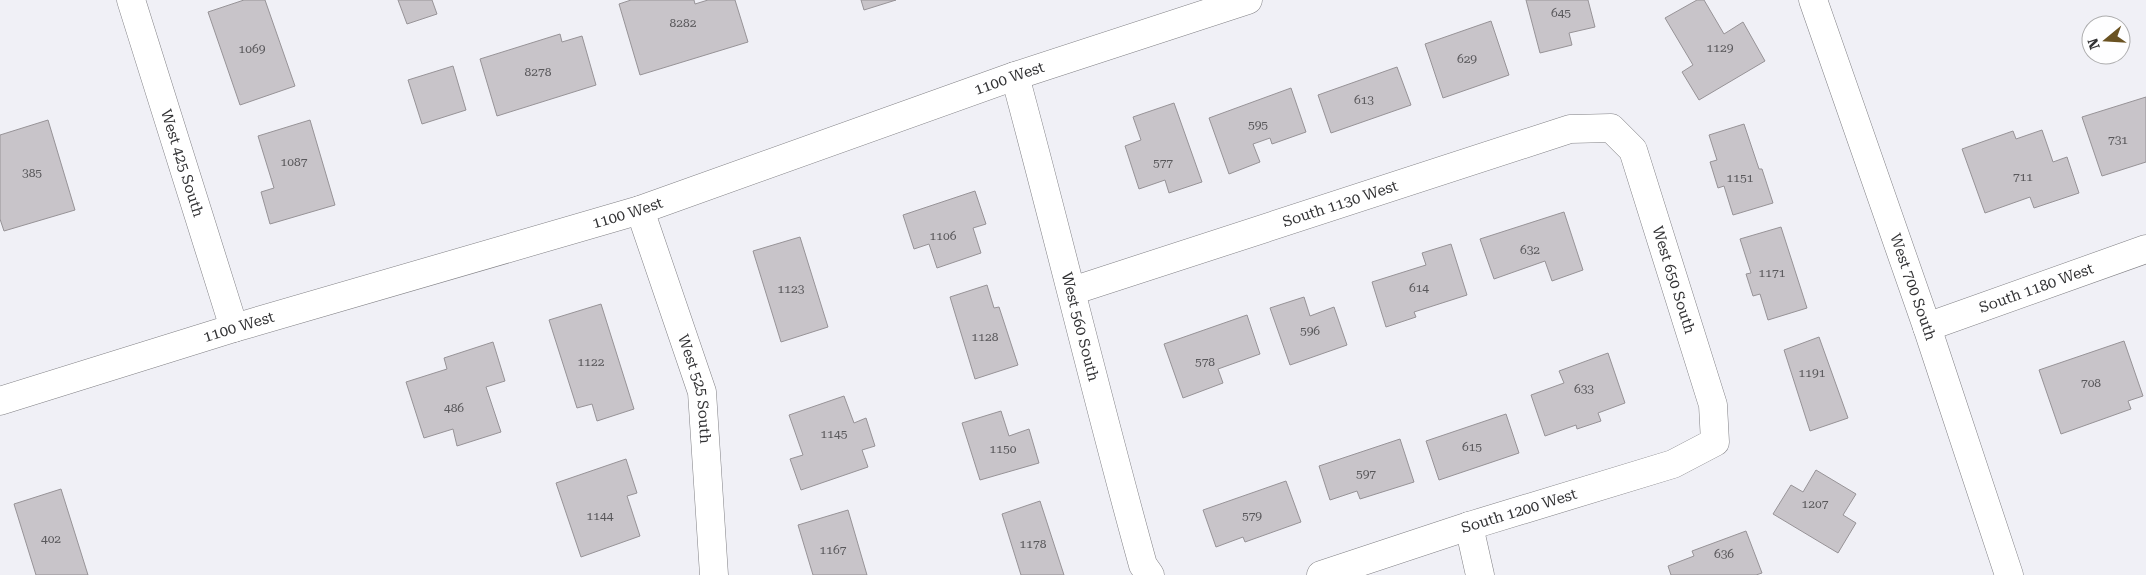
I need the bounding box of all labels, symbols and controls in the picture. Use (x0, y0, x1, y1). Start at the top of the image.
house number: 645 (1551, 6, 1571, 20)
north arrow (2081, 15, 2131, 65)
house number: 8282 (670, 16, 697, 30)
text: N (2084, 36, 2103, 52)
house number: 1129 (1707, 41, 1734, 55)
house number: 1069 (239, 42, 266, 56)
house number: 629 (1457, 52, 1477, 66)
street label: 1100 West (972, 58, 1047, 99)
house number: 8278 (525, 65, 552, 79)
house number: 613 (1354, 93, 1374, 107)
street label: West 425 South (157, 107, 208, 220)
house number: 595 (1248, 118, 1268, 132)
house number: 731 (2108, 133, 2128, 147)
house number: 1087 (281, 155, 308, 169)
house number: 577 (1153, 156, 1173, 170)
house number: 385 (22, 166, 42, 180)
house number: 711 (2013, 170, 2033, 184)
house number: 1151 (1727, 171, 1754, 185)
street label: South 1130 West (1280, 176, 1401, 231)
street label: 1100 West (590, 193, 666, 232)
street label: West 650 South (1648, 224, 1699, 336)
house number: 1106 (930, 229, 957, 243)
street label: West 700 South (1886, 231, 1940, 343)
house number: 632 (1520, 243, 1540, 257)
street label: South 1180 West (1977, 259, 2096, 317)
house number: 1171 (1759, 266, 1786, 280)
street label: West 560 South (1058, 270, 1103, 383)
house number: 614 (1409, 281, 1429, 295)
house number: 1123 (778, 282, 805, 296)
street label: 1100 West (201, 308, 277, 346)
house number: 596 (1300, 324, 1320, 338)
house number: 1128 (972, 330, 999, 344)
street label: West 525 South (674, 332, 714, 444)
house number: 1122 (578, 355, 605, 369)
house number: 578 (1195, 355, 1215, 369)
house number: 1191 (1799, 366, 1826, 380)
house number: 708 (2081, 376, 2101, 390)
house number: 633 (1574, 382, 1594, 396)
house number: 486 (444, 401, 464, 415)
house number: 1145 (821, 427, 848, 441)
house number: 615 (1462, 440, 1482, 454)
house number: 1150 (990, 442, 1017, 456)
house number: 597 (1356, 467, 1376, 481)
street label: South 1200 West (1459, 485, 1579, 537)
house number: 1207 (1802, 497, 1829, 511)
house number: 1144 (587, 509, 614, 523)
house number: 579 (1242, 509, 1262, 523)
house number: 402 (41, 532, 61, 546)
house number: 1178 (1020, 537, 1047, 551)
house number: 1167 (820, 543, 847, 557)
house number: 636 (1714, 547, 1734, 561)

